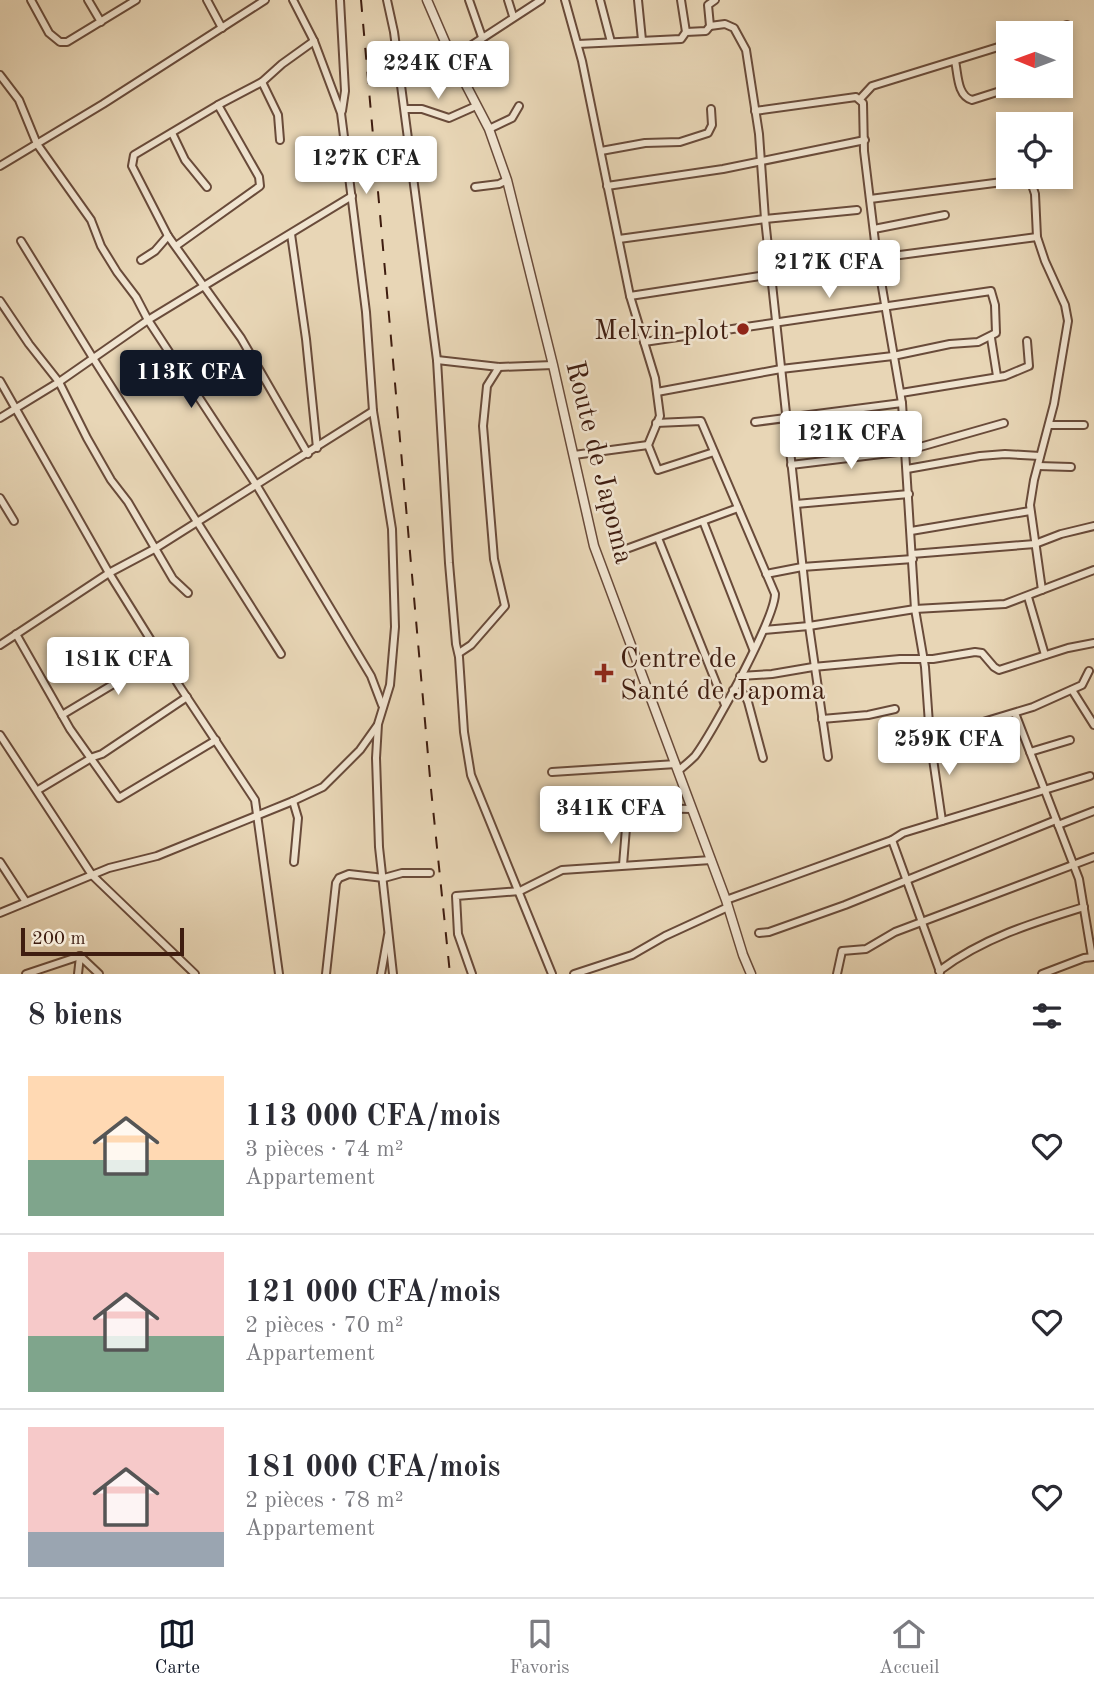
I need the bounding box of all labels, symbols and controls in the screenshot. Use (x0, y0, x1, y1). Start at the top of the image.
north arrow (996, 21, 1073, 98)
map controls (996, 21, 1073, 189)
pin: 224K CFA (366, 42, 510, 101)
text: 224K CFA (383, 52, 493, 75)
button: locate (996, 112, 1073, 189)
pin: 127K CFA (294, 136, 438, 196)
text: 127K CFA (311, 147, 421, 170)
pin: 217K CFA (757, 240, 901, 300)
text: 217K CFA (774, 251, 884, 274)
place label: Melvin plot (594, 318, 729, 346)
marker: Melvin plot (735, 321, 751, 337)
pin: 113K CFA (119, 350, 263, 410)
street label: Route de Japoma (559, 358, 637, 567)
text: 113K CFA (136, 361, 246, 384)
pin: 121K CFA (779, 412, 923, 471)
text: 121K CFA (796, 422, 906, 445)
pin: 181K CFA (46, 638, 190, 697)
place label: Centre de Santé de Japoma (620, 646, 826, 706)
text: 181K CFA (63, 648, 173, 671)
marker: Centre de Santé de Japoma (594, 663, 614, 683)
pin: 259K CFA (877, 718, 1021, 777)
text: 259K CFA (894, 728, 1004, 751)
pin: 341K CFA (539, 786, 683, 846)
text: 341K CFA (556, 797, 666, 820)
scale bar (21, 925, 184, 957)
text: 200 m (32, 930, 85, 949)
icon: filters (1028, 997, 1066, 1035)
text: 8 biens (28, 1001, 122, 1031)
text: 113 000 CFA/mois (245, 1102, 500, 1132)
icon: home (84, 1104, 168, 1188)
icon: heart (1028, 1127, 1066, 1165)
text: 3 pièces · 74 m² (245, 1138, 404, 1161)
text: Appartement (245, 1166, 375, 1189)
text: 121 000 CFA/mois (245, 1278, 500, 1308)
icon: home (84, 1280, 168, 1364)
icon: heart (1028, 1303, 1066, 1341)
text: 2 pièces · 70 m² (245, 1314, 404, 1337)
text: Appartement (245, 1342, 375, 1365)
text: 181 000 CFA/mois (245, 1453, 500, 1483)
icon: home (84, 1455, 168, 1539)
icon: heart (1028, 1478, 1066, 1516)
text: 2 pièces · 78 m² (245, 1489, 404, 1512)
text: Appartement (245, 1517, 375, 1540)
tab: Carte (155, 1615, 200, 1680)
tab: Favoris (509, 1615, 570, 1680)
tab: Accueil (879, 1615, 939, 1680)

